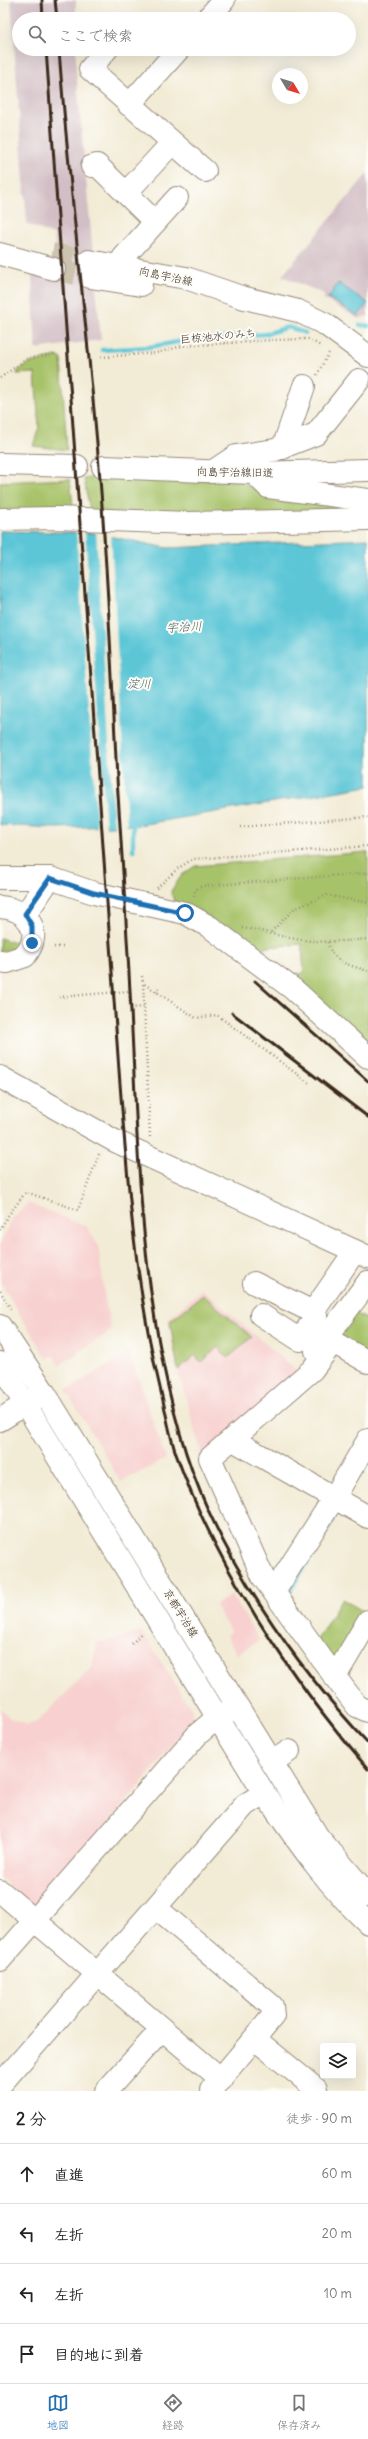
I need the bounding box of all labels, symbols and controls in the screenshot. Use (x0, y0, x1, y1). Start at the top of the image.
search box (12, 12, 356, 56)
icon: search (26, 23, 48, 45)
text: ここで検索 (58, 26, 133, 45)
north arrow (272, 68, 308, 104)
street label: 向島宇治線 (138, 263, 194, 289)
street label: 巨椋池水のみち (179, 326, 257, 346)
street label: 向島宇治線旧道 (196, 464, 274, 480)
water label: 宇治川 (166, 618, 202, 635)
water label: 淀川 (127, 676, 151, 691)
route start (176, 904, 194, 922)
route end (23, 934, 41, 952)
street label: 京都宇治線 (160, 1586, 202, 1640)
map controls (320, 2043, 356, 2079)
button: layers (320, 2043, 356, 2079)
text: 2 分 (16, 2108, 46, 2130)
text: 徒歩 · 90 m (286, 2110, 352, 2127)
icon: ahead (16, 2163, 38, 2185)
text: 直進 (54, 2165, 84, 2184)
text: 60 m (321, 2165, 352, 2182)
icon: left (16, 2223, 38, 2245)
text: 左折 (54, 2225, 84, 2244)
text: 20 m (322, 2225, 352, 2242)
icon: left (16, 2283, 38, 2305)
text: 左折 (54, 2285, 84, 2304)
text: 10 m (324, 2285, 352, 2302)
icon: arrive (16, 2343, 38, 2365)
text: 目的地に到着 (54, 2345, 144, 2364)
tab: 地図 (47, 2392, 69, 2432)
tab: 経路 (162, 2392, 184, 2432)
tab: 保存済み (277, 2392, 321, 2432)

